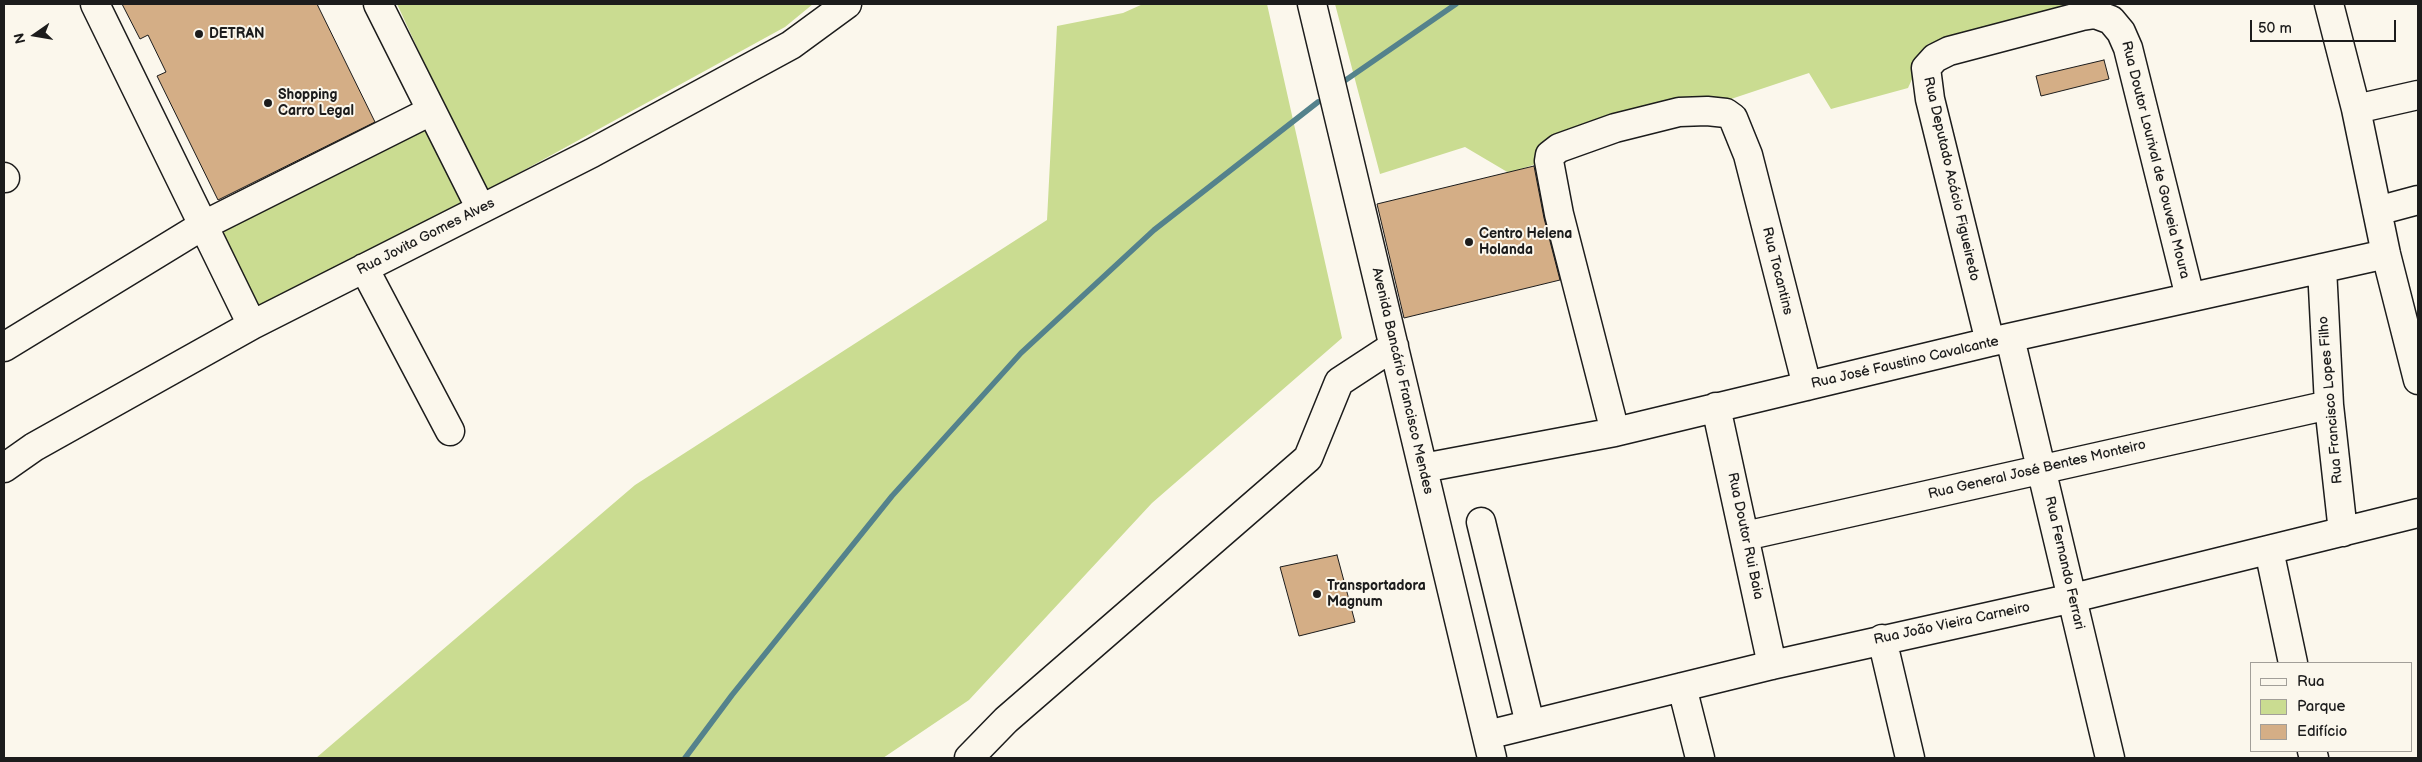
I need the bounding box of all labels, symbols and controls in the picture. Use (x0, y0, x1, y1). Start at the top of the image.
north arrow (10, 10, 60, 60)
scale bar (2252, 10, 2398, 42)
text: 50 m (2258, 19, 2292, 38)
place label: DETRAN (209, 26, 264, 42)
marker: DETRAN (193, 28, 205, 40)
text: N (10, 31, 29, 46)
street label: Rua Doutor Lourival de Gouveia Moura (2117, 39, 2193, 281)
street label: Rua Deputado Acácio Figueiredo (1919, 75, 1983, 283)
place label: Shopping Carro Legal (278, 87, 354, 120)
marker: Shopping Carro Legal (262, 97, 274, 109)
street label: Rua Jovita Gomes Alves (354, 195, 498, 279)
street label: Rua Tocantins (1758, 225, 1796, 317)
place label: Centro Helena Holanda (1479, 226, 1572, 258)
marker: Centro Helena Holanda (1463, 236, 1475, 248)
street label: Avenida Bancário Francisco Mendes (1368, 266, 1436, 496)
street label: Rua Francisco Lopes Filho (2315, 315, 2347, 485)
street label: Rua José Faustino Cavalcante (1809, 333, 2001, 393)
street label: Rua General José Bentes Monteiro (1926, 437, 2148, 503)
street label: Rua Doutor Rui Baia (1723, 471, 1767, 601)
street label: Rua Fernando Ferrari (2040, 495, 2088, 631)
place label: Transportadora Magnum (1327, 578, 1426, 610)
marker: Transportadora Magnum (1311, 588, 1323, 600)
street label: Rua João Vieira Carneiro (1872, 599, 2032, 649)
legend (2250, 662, 2412, 752)
text: Rua (2297, 672, 2325, 691)
text: Parque (2297, 697, 2345, 716)
text: Edifício (2297, 722, 2347, 741)

